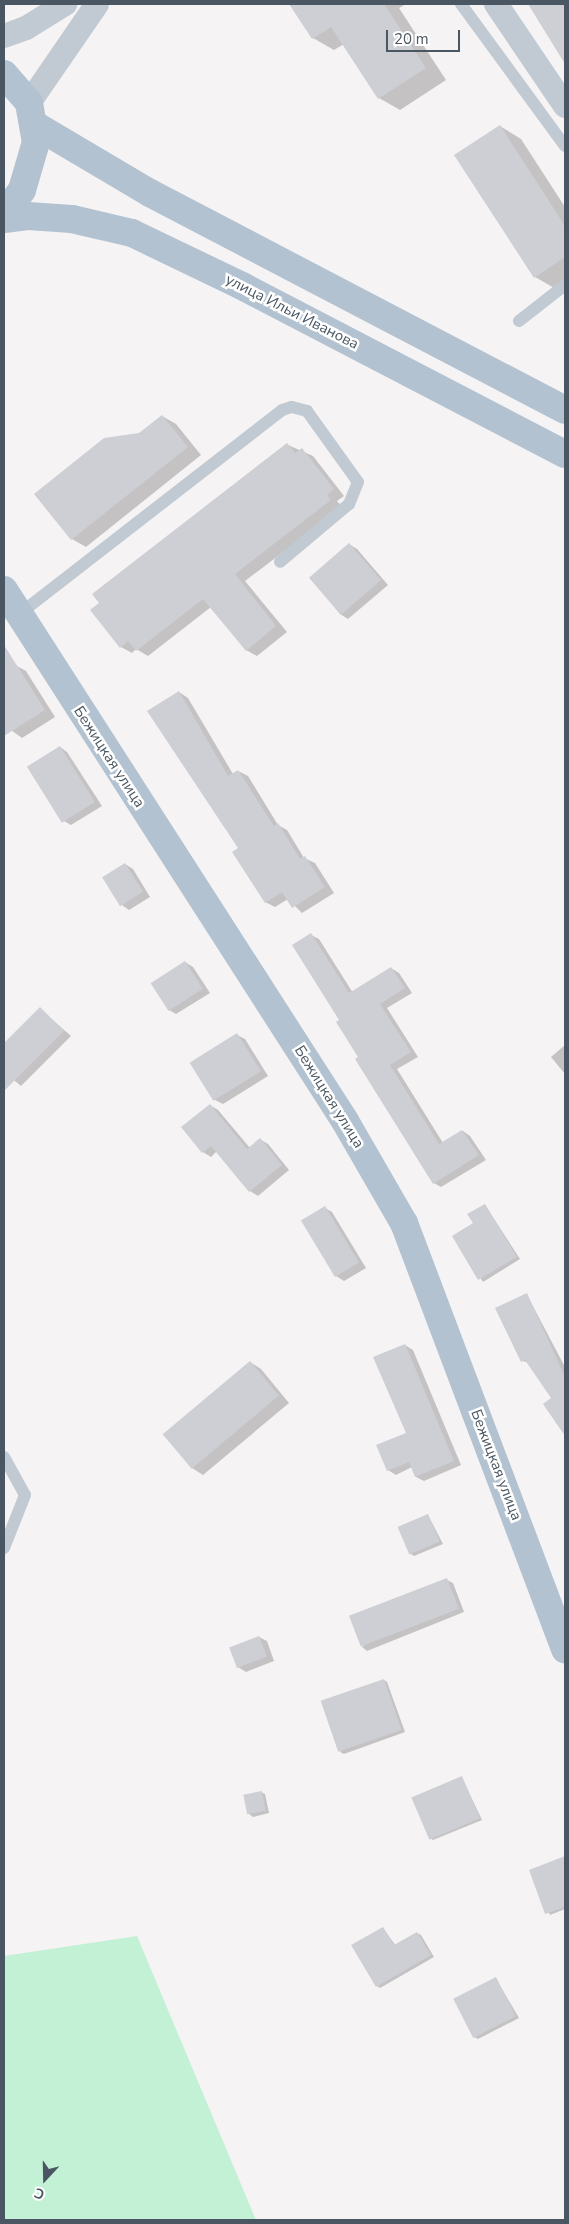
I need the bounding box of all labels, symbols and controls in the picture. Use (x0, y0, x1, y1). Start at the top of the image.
scale bar (389, 20, 463, 52)
text: 20 m (394, 29, 429, 49)
street label: улица Ильи Иванова (222, 271, 362, 353)
street label: Бежицкая улица (70, 703, 148, 811)
street label: Бежицкая улица (290, 1042, 368, 1152)
street label: Бежицкая улица (467, 1407, 525, 1523)
north arrow (20, 2154, 70, 2204)
text: С (32, 2183, 47, 2204)

